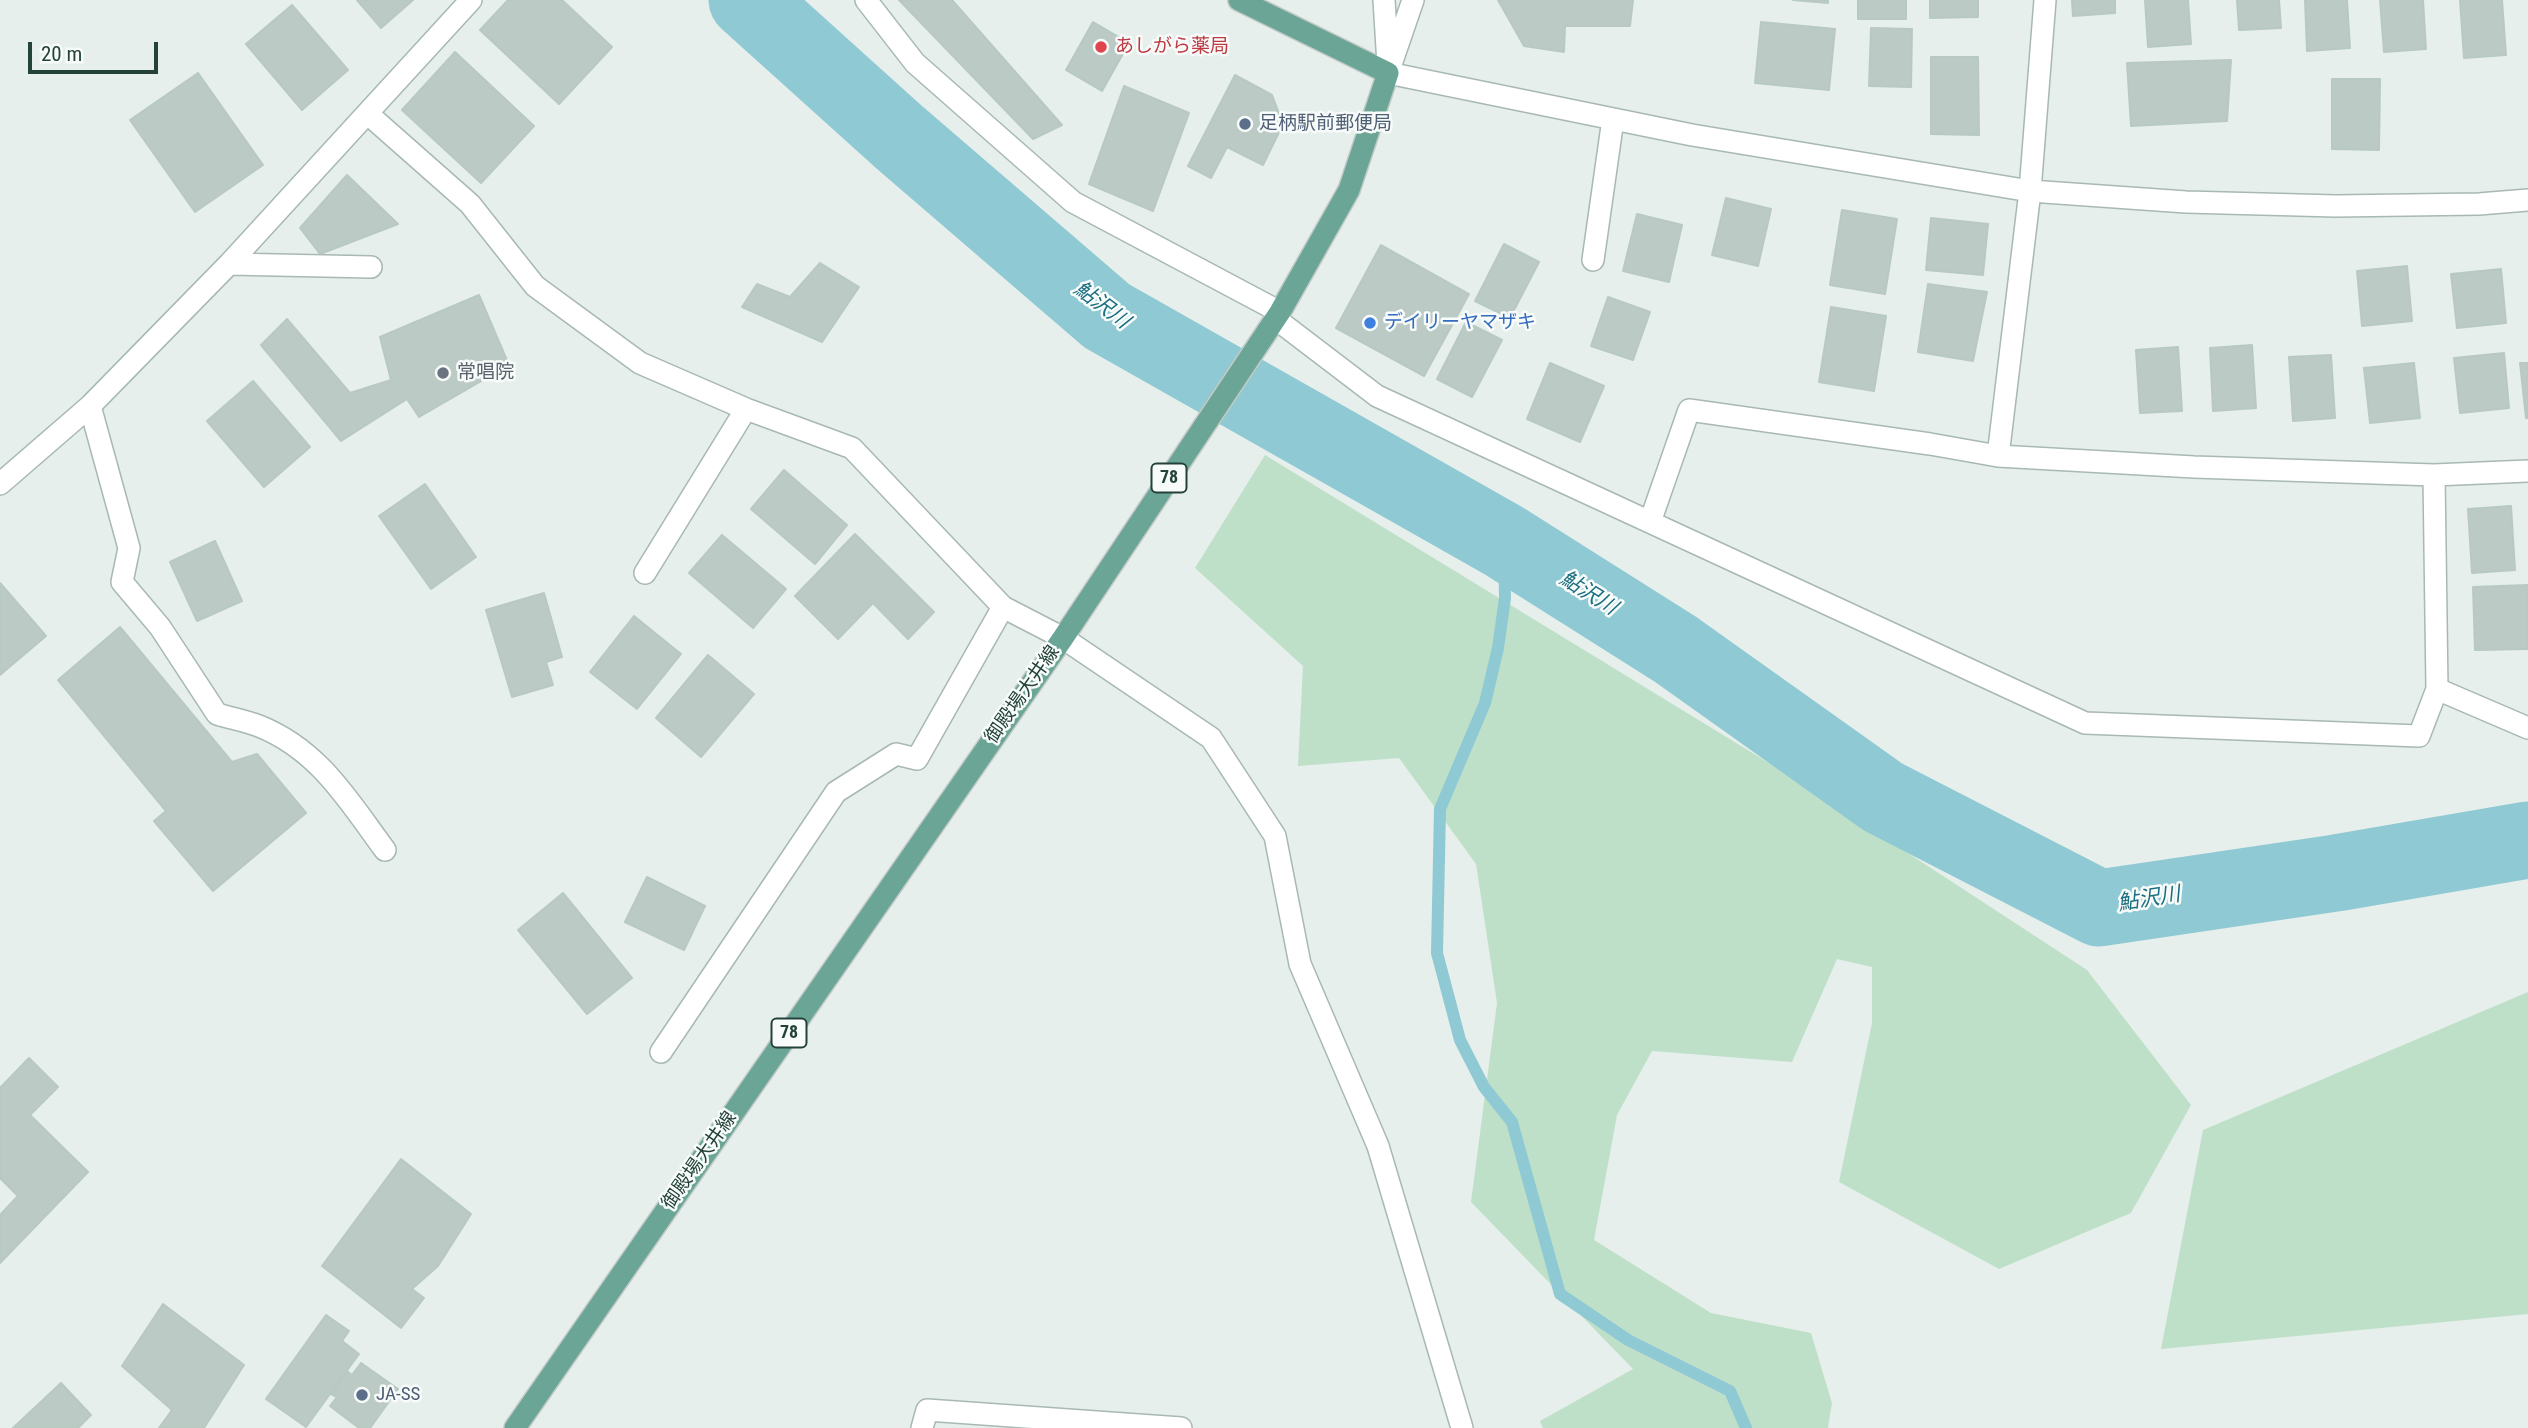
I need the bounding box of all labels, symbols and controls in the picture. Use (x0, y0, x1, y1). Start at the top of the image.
scale bar (32, 28, 161, 72)
place label: あしがら薬局 (1115, 36, 1229, 58)
marker: あしがら薬局 (1093, 39, 1109, 55)
text: 20 m (41, 42, 82, 66)
place label: 足柄駅前郵便局 (1259, 113, 1392, 135)
marker: 足柄駅前郵便局 (1237, 116, 1253, 132)
water label: 鮎沢川 (1068, 277, 1134, 335)
place label: デイリーヤマザキ (1384, 312, 1536, 334)
marker: デイリーヤマザキ (1362, 315, 1378, 331)
place label: 常唱院 (457, 362, 514, 384)
marker: 常唱院 (435, 365, 451, 381)
road number: 78 (1152, 464, 1186, 492)
water label: 鮎沢川 (1555, 567, 1621, 621)
street label: 御殿場大井線 (981, 642, 1065, 748)
water label: 鮎沢川 (2116, 883, 2182, 917)
road number: 78 (772, 1018, 806, 1048)
street label: 御殿場大井線 (658, 1108, 742, 1214)
place label: JA-SS (376, 1384, 420, 1406)
marker: JA-SS (354, 1387, 370, 1403)

